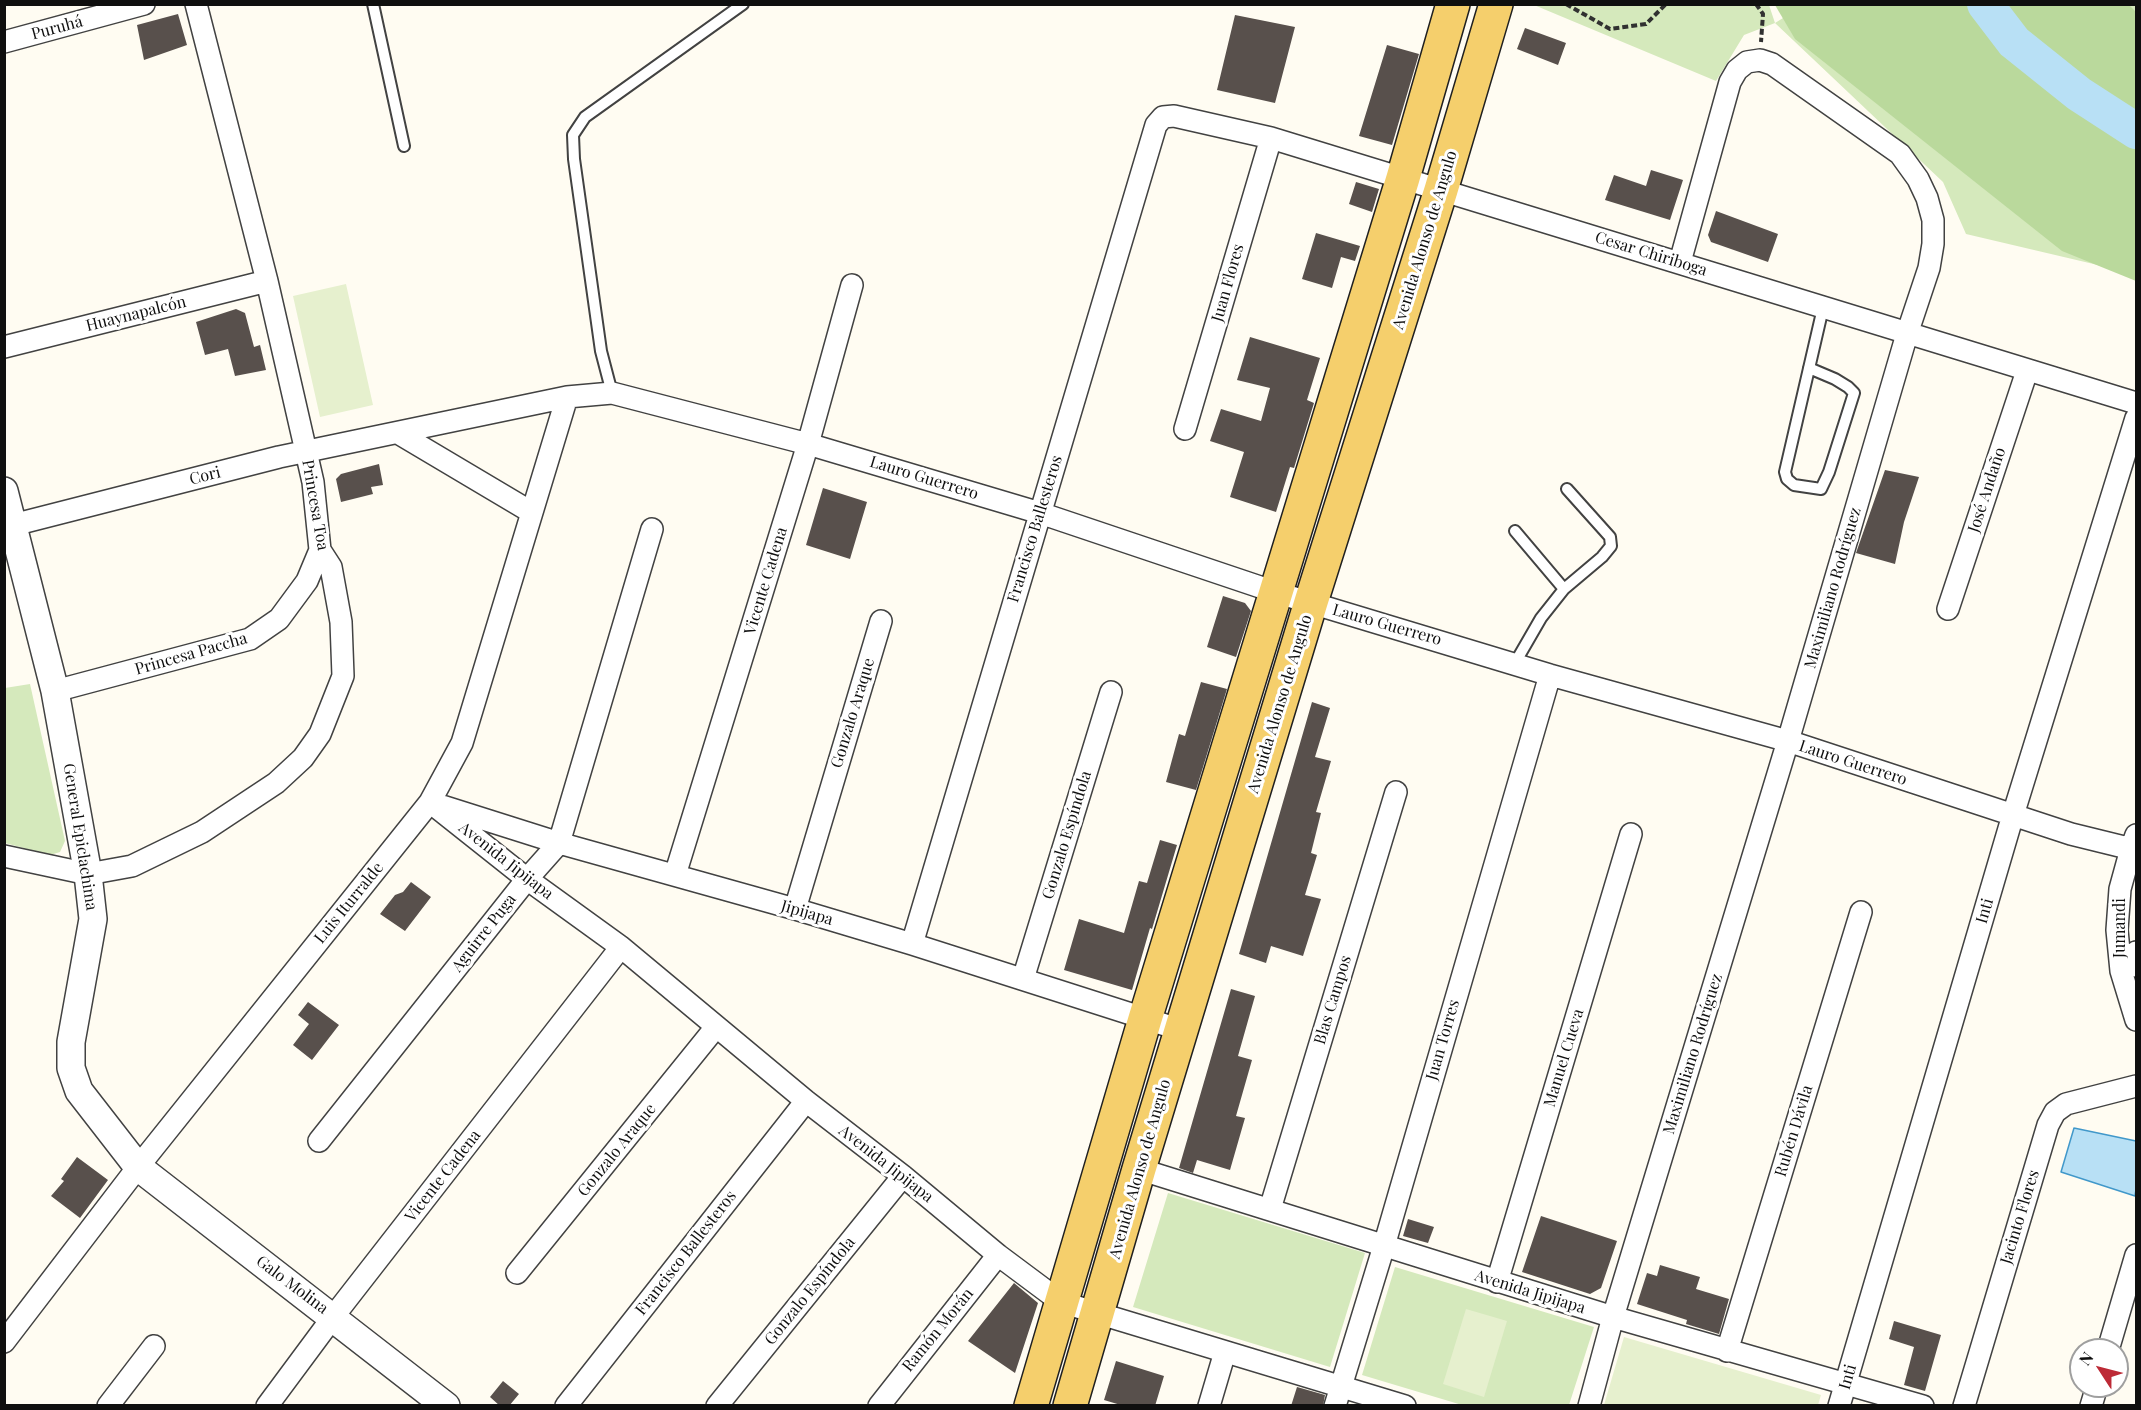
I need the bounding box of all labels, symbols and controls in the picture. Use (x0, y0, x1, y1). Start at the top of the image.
street label: Puruhá (29, 12, 85, 44)
street label: Avenida Alonso de Angulo (1389, 148, 1461, 332)
street label: Cesar Chiriboga (1593, 228, 1709, 280)
street label: Juan Flores (1208, 242, 1248, 324)
street label: Huaynapalcón (84, 292, 188, 336)
street label: José Andaño (1964, 445, 2010, 535)
street label: Lauro Guerrero (867, 452, 981, 504)
street label: Francisco Ballesteros (1004, 453, 1066, 605)
street label: Princesa Toa (298, 458, 332, 552)
street label: Cori (187, 463, 223, 489)
street label: Maximiliano Rodríguez (1801, 505, 1865, 671)
street label: Vicente Cadena (741, 525, 791, 637)
street label: Lauro Guerrero (1330, 600, 1444, 650)
street label: Avenida Alonso de Angulo (1244, 612, 1316, 796)
street label: Princesa Paccha (133, 629, 249, 679)
street label: Gonzalo Araque (827, 656, 879, 770)
street label: Lauro Guerrero (1797, 736, 1909, 790)
street label: General Epiclachima (59, 762, 101, 912)
street label: Gonzalo Espíndola (1038, 769, 1096, 901)
street label: Avenida Jipijapa (455, 818, 557, 904)
street label: Luis Iturralde (310, 859, 388, 947)
street label: Aguirre Puga (448, 890, 520, 976)
street label: Jipijapa (779, 896, 835, 930)
street label: Inti (1972, 896, 1998, 926)
street label: Jumandi (2110, 898, 2130, 958)
street label: Blas Campos (1310, 953, 1356, 1047)
street label: Maximiliano Rodríguez (1659, 971, 1727, 1137)
street label: Juan Torres (1422, 997, 1464, 1083)
street label: Manuel Cueva (1540, 1007, 1588, 1109)
street label: Avenida Alonso de Angulo (1105, 1077, 1175, 1261)
street label: Rubén Dávila (1771, 1083, 1817, 1179)
street label: Gonzalo Araque (574, 1100, 660, 1200)
street label: Avenida Jipijapa (835, 1121, 937, 1207)
street label: Vicente Cadena (401, 1126, 485, 1226)
street label: Jacinto Flores (1997, 1168, 2043, 1266)
street label: Francisco Ballesteros (631, 1187, 741, 1319)
street label: Gonzalo Espíndola (761, 1233, 859, 1349)
street label: Galo Molina (252, 1252, 332, 1318)
street label: Avenida Jipijapa (1472, 1266, 1588, 1318)
street label: Ramón Morán (898, 1284, 978, 1376)
north arrow (2069, 1338, 2129, 1398)
text: N (2074, 1347, 2098, 1369)
street label: Inti (1835, 1362, 1861, 1392)

